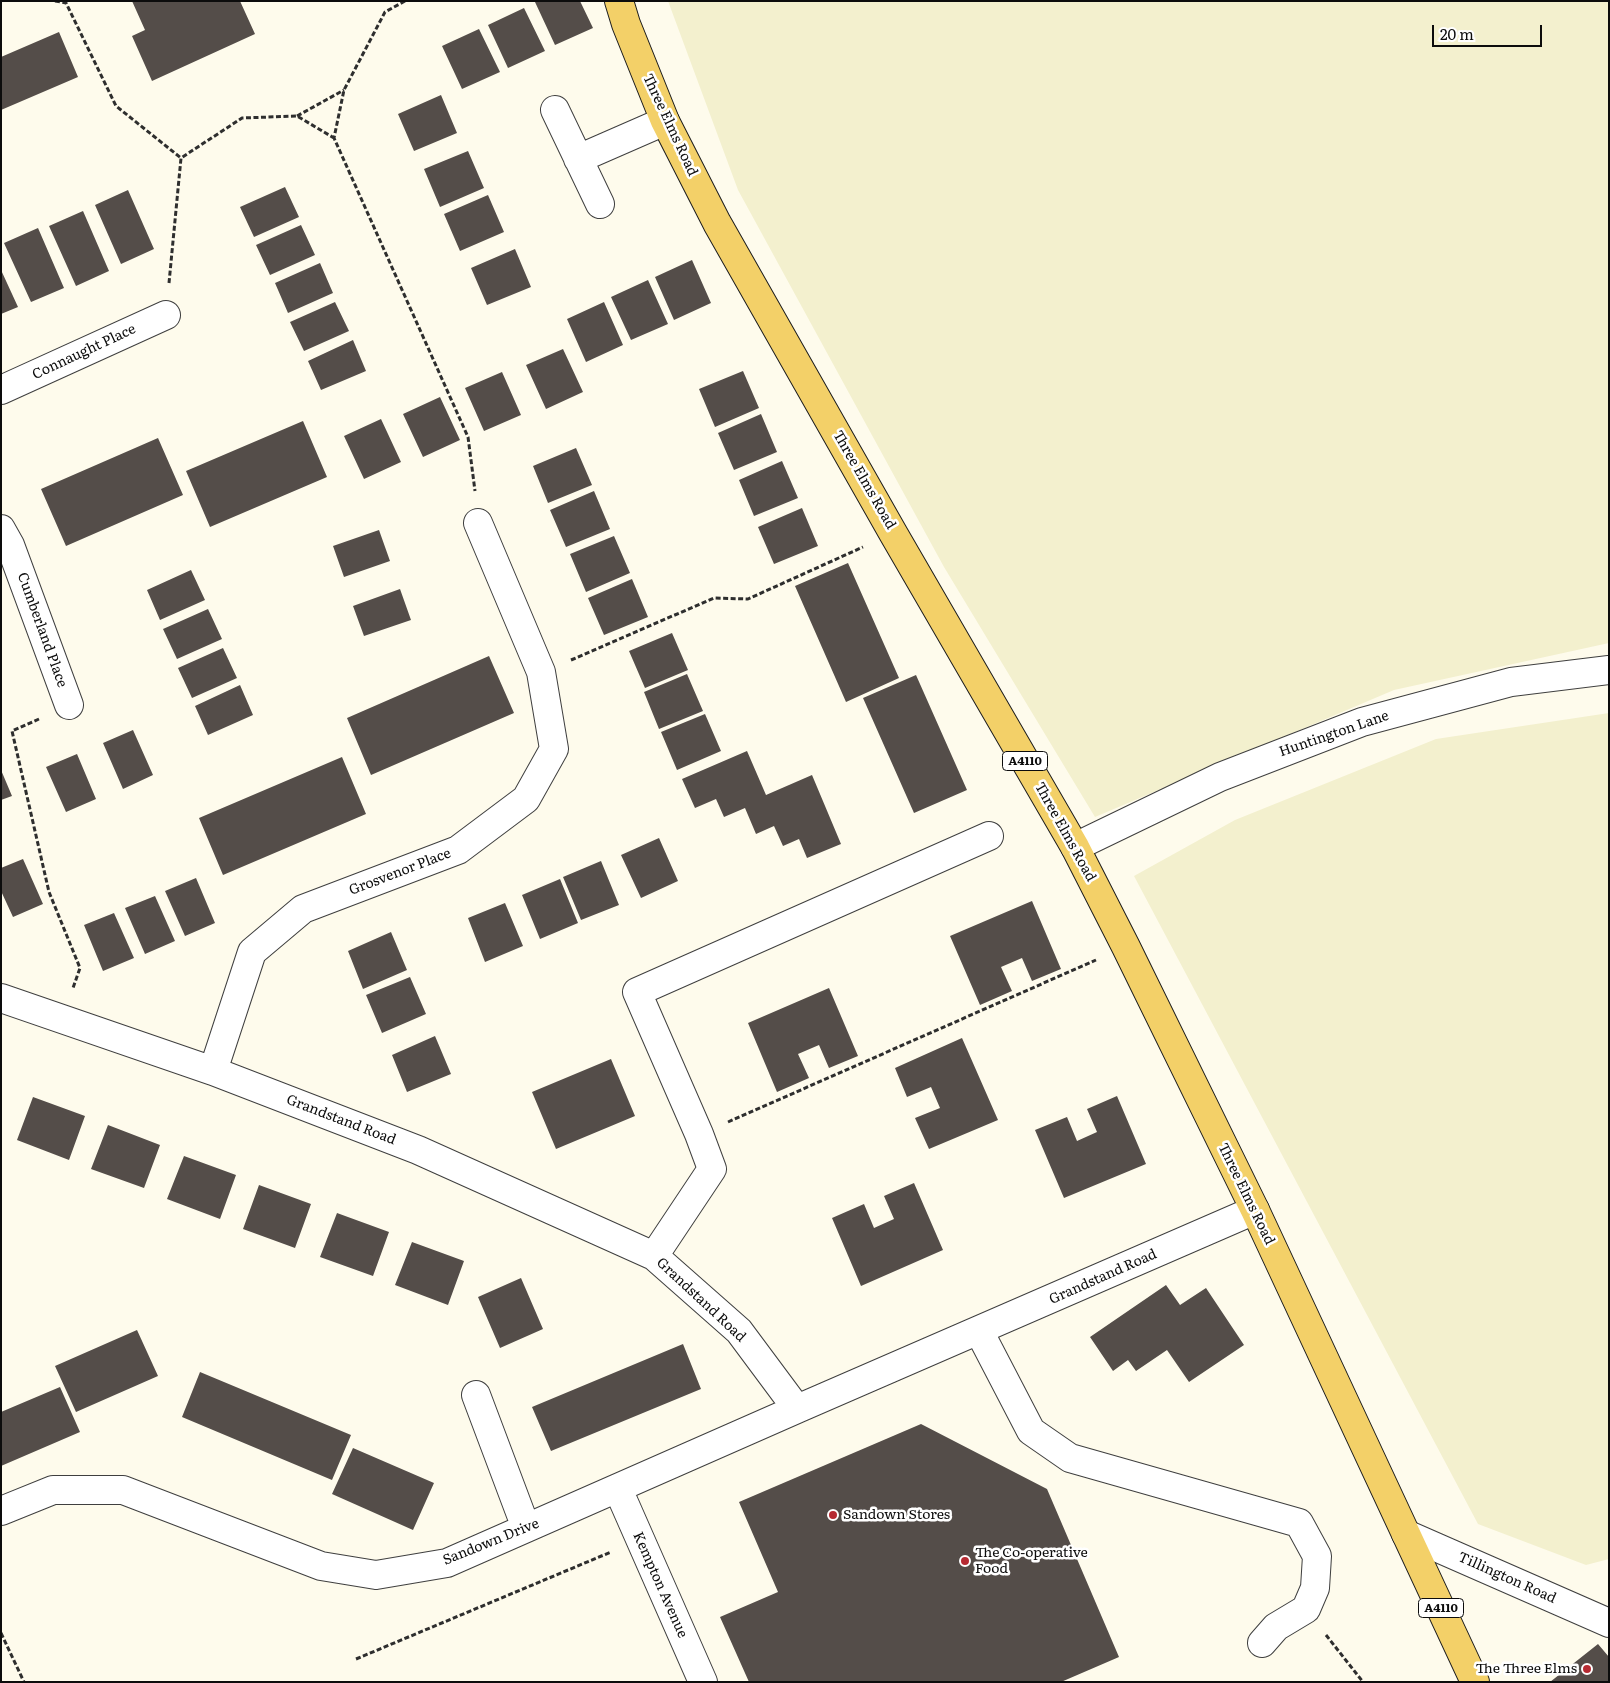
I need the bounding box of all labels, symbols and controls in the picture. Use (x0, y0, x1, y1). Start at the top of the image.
scale bar (1435, 15, 1545, 47)
text: 20 m (1440, 22, 1474, 45)
street label: Three Elms Road (639, 71, 701, 179)
street label: Connaught Place (30, 321, 138, 383)
street label: Three Elms Road (829, 428, 899, 532)
street label: Cumberland Place (13, 570, 71, 690)
street label: Huntington Lane (1277, 707, 1391, 761)
road number: A4110 (1002, 751, 1048, 770)
street label: Three Elms Road (1031, 779, 1099, 885)
street label: Grosvenor Place (347, 845, 453, 899)
street label: Grandstand Road (284, 1091, 398, 1149)
street label: Three Elms Road (1214, 1140, 1278, 1248)
street label: Grandstand Road (1047, 1246, 1159, 1308)
street label: Grandstand Road (653, 1254, 749, 1346)
place label: Sandown Stores (843, 1507, 950, 1523)
marker: Sandown Stores (827, 1509, 839, 1521)
street label: Sandown Drive (440, 1515, 542, 1569)
street label: Kempton Avenue (629, 1529, 691, 1641)
place label: The Co-operative Food (975, 1545, 1088, 1578)
street label: Tillington Road (1455, 1549, 1559, 1607)
marker: The Co-operative Food (959, 1555, 971, 1567)
road number: A4110 (1418, 1599, 1464, 1618)
place label: The Three Elms (1476, 1661, 1577, 1677)
marker: The Three Elms (1581, 1663, 1593, 1675)

